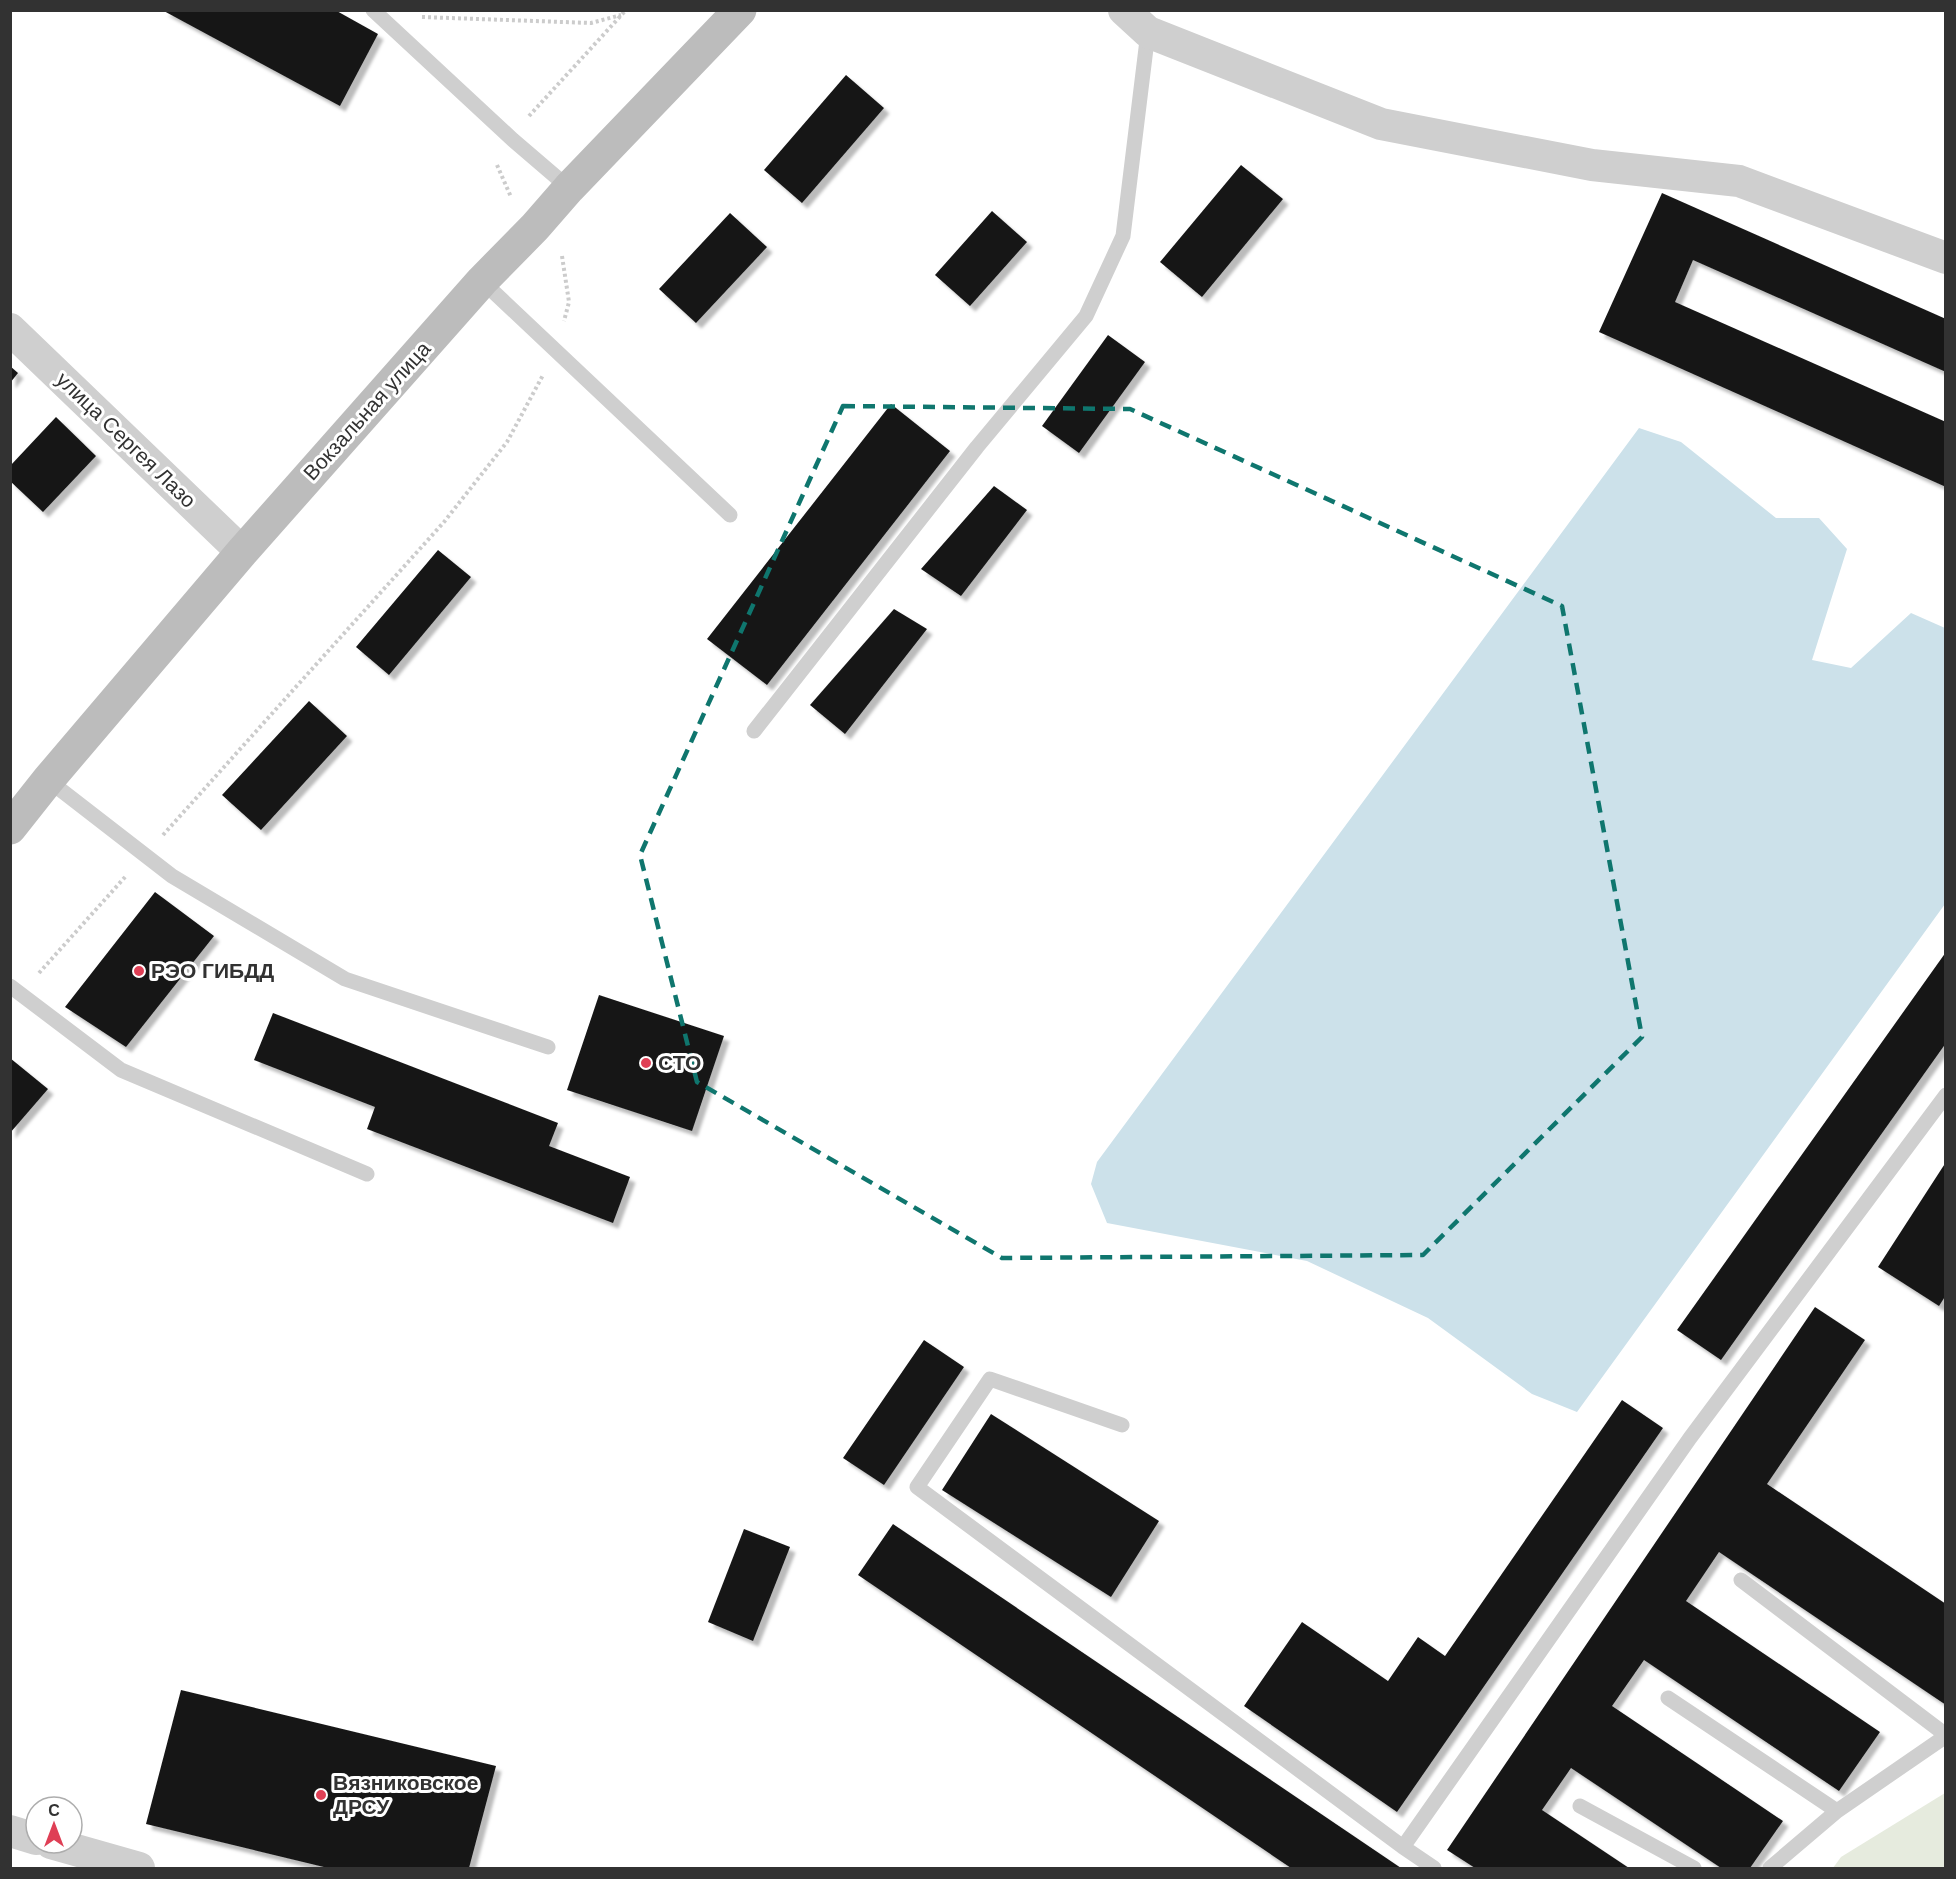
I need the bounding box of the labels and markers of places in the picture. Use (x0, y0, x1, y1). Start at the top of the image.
place label: РЭО ГИБДД (151, 959, 274, 982)
marker: РЭО ГИБДД (132, 964, 146, 978)
place label: СТО (658, 1051, 701, 1074)
marker: СТО (639, 1056, 653, 1070)
place label: Вязниковское ДРСУ (333, 1771, 478, 1818)
marker: Вязниковское ДРСУ (314, 1788, 328, 1802)

